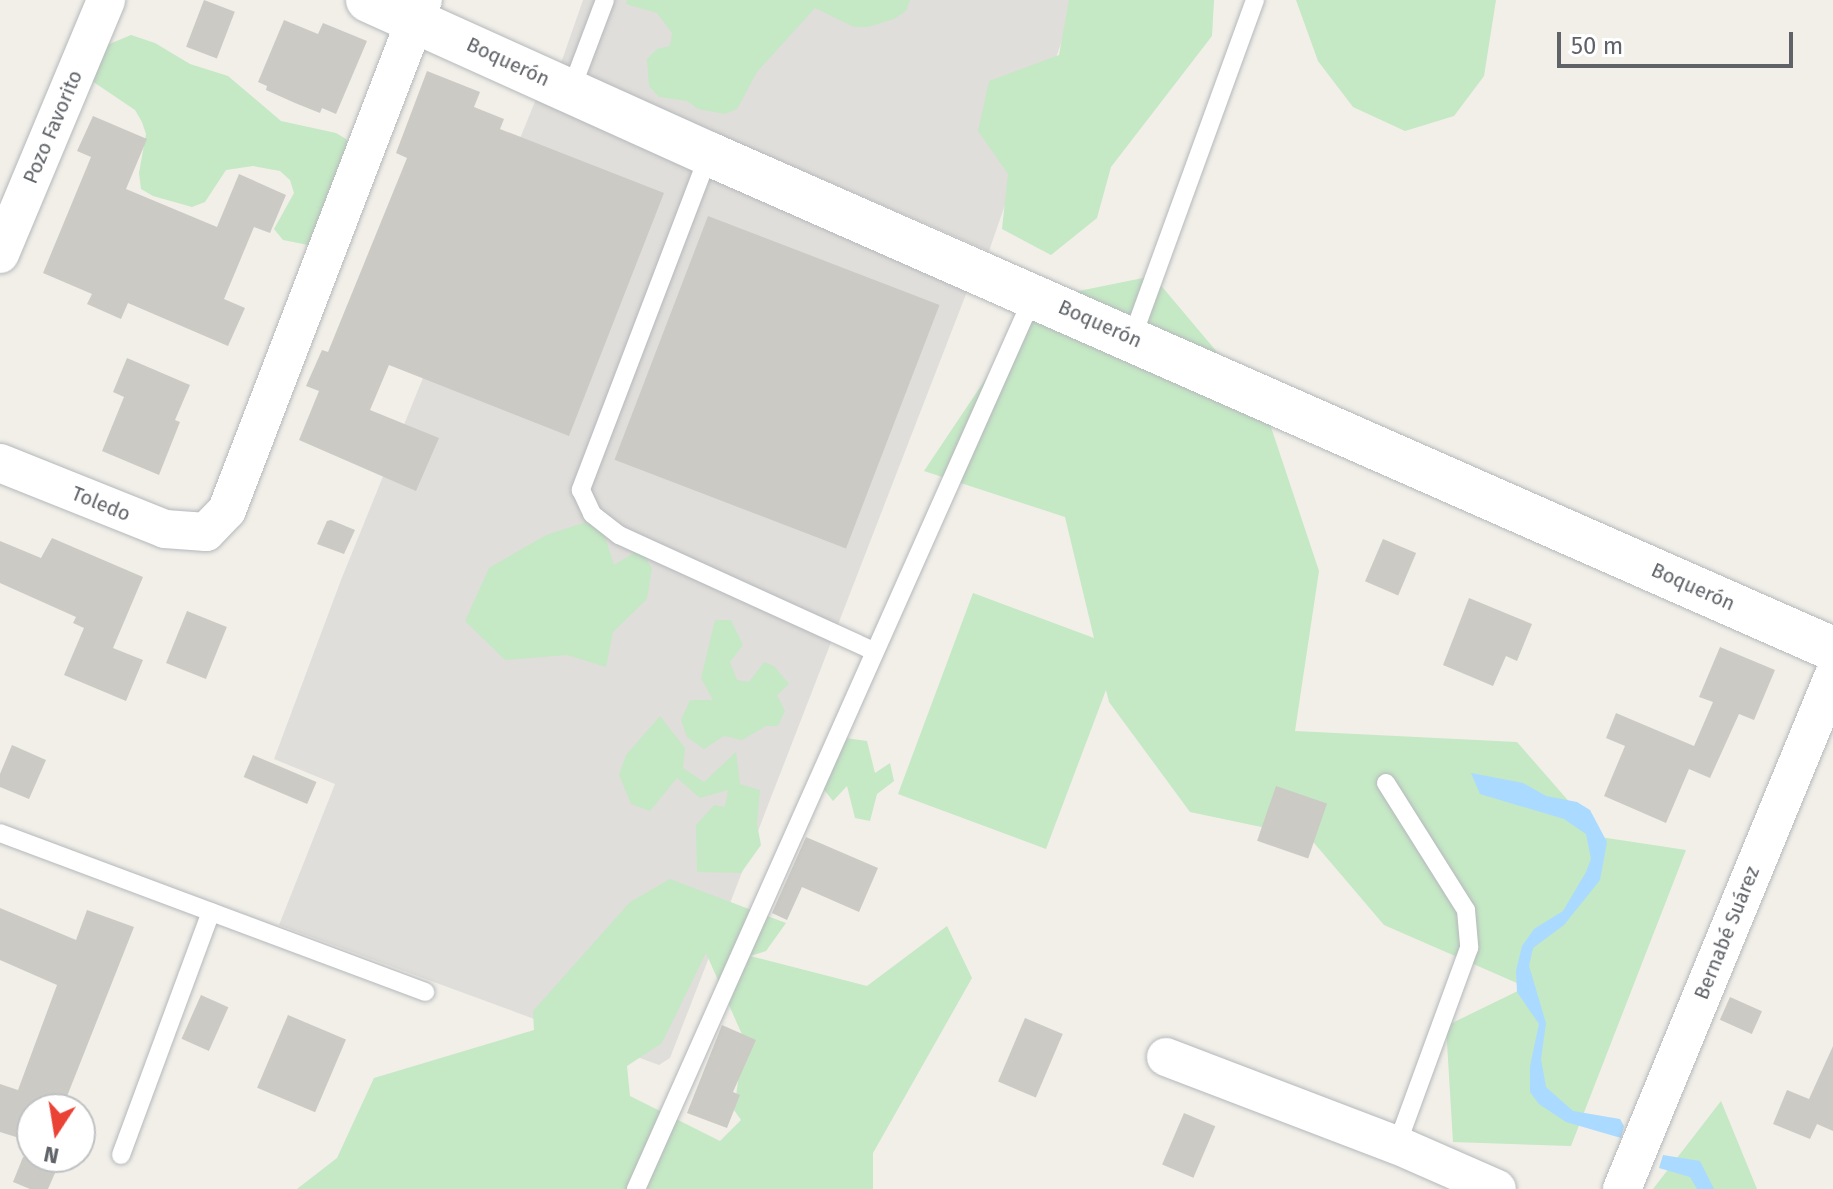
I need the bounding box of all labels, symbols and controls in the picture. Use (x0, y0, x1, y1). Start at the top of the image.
scale bar (1561, 16, 1797, 66)
street label: Boquerón (463, 32, 553, 92)
text: 50 m (1571, 32, 1623, 60)
street label: Pozo Favorito (18, 67, 88, 187)
street label: Boquerón (1055, 295, 1145, 353)
street label: Toledo (68, 481, 134, 527)
street label: Boquerón (1648, 558, 1738, 616)
street label: Bernabé Suárez (1689, 863, 1765, 1003)
north arrow (16, 1093, 96, 1173)
text: N (41, 1140, 61, 1170)

